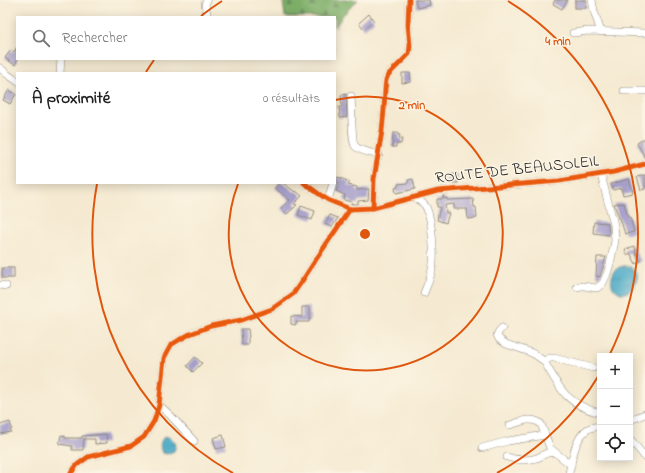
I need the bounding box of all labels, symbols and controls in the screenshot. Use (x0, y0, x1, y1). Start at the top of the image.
search box (16, 16, 336, 60)
icon: search (30, 27, 52, 49)
text: Rechercher (62, 27, 127, 49)
text: 4 min (544, 33, 571, 51)
text: À proximité (32, 86, 110, 111)
text: 0 résultats (263, 89, 320, 108)
text: 2 min (398, 97, 425, 115)
street label: ROUTE DE BEAUSOLEIL (434, 149, 600, 191)
centre of rings (358, 227, 372, 241)
map controls (597, 353, 633, 461)
button: + (597, 353, 633, 389)
button: − (597, 389, 633, 425)
button: locate (597, 425, 633, 461)

